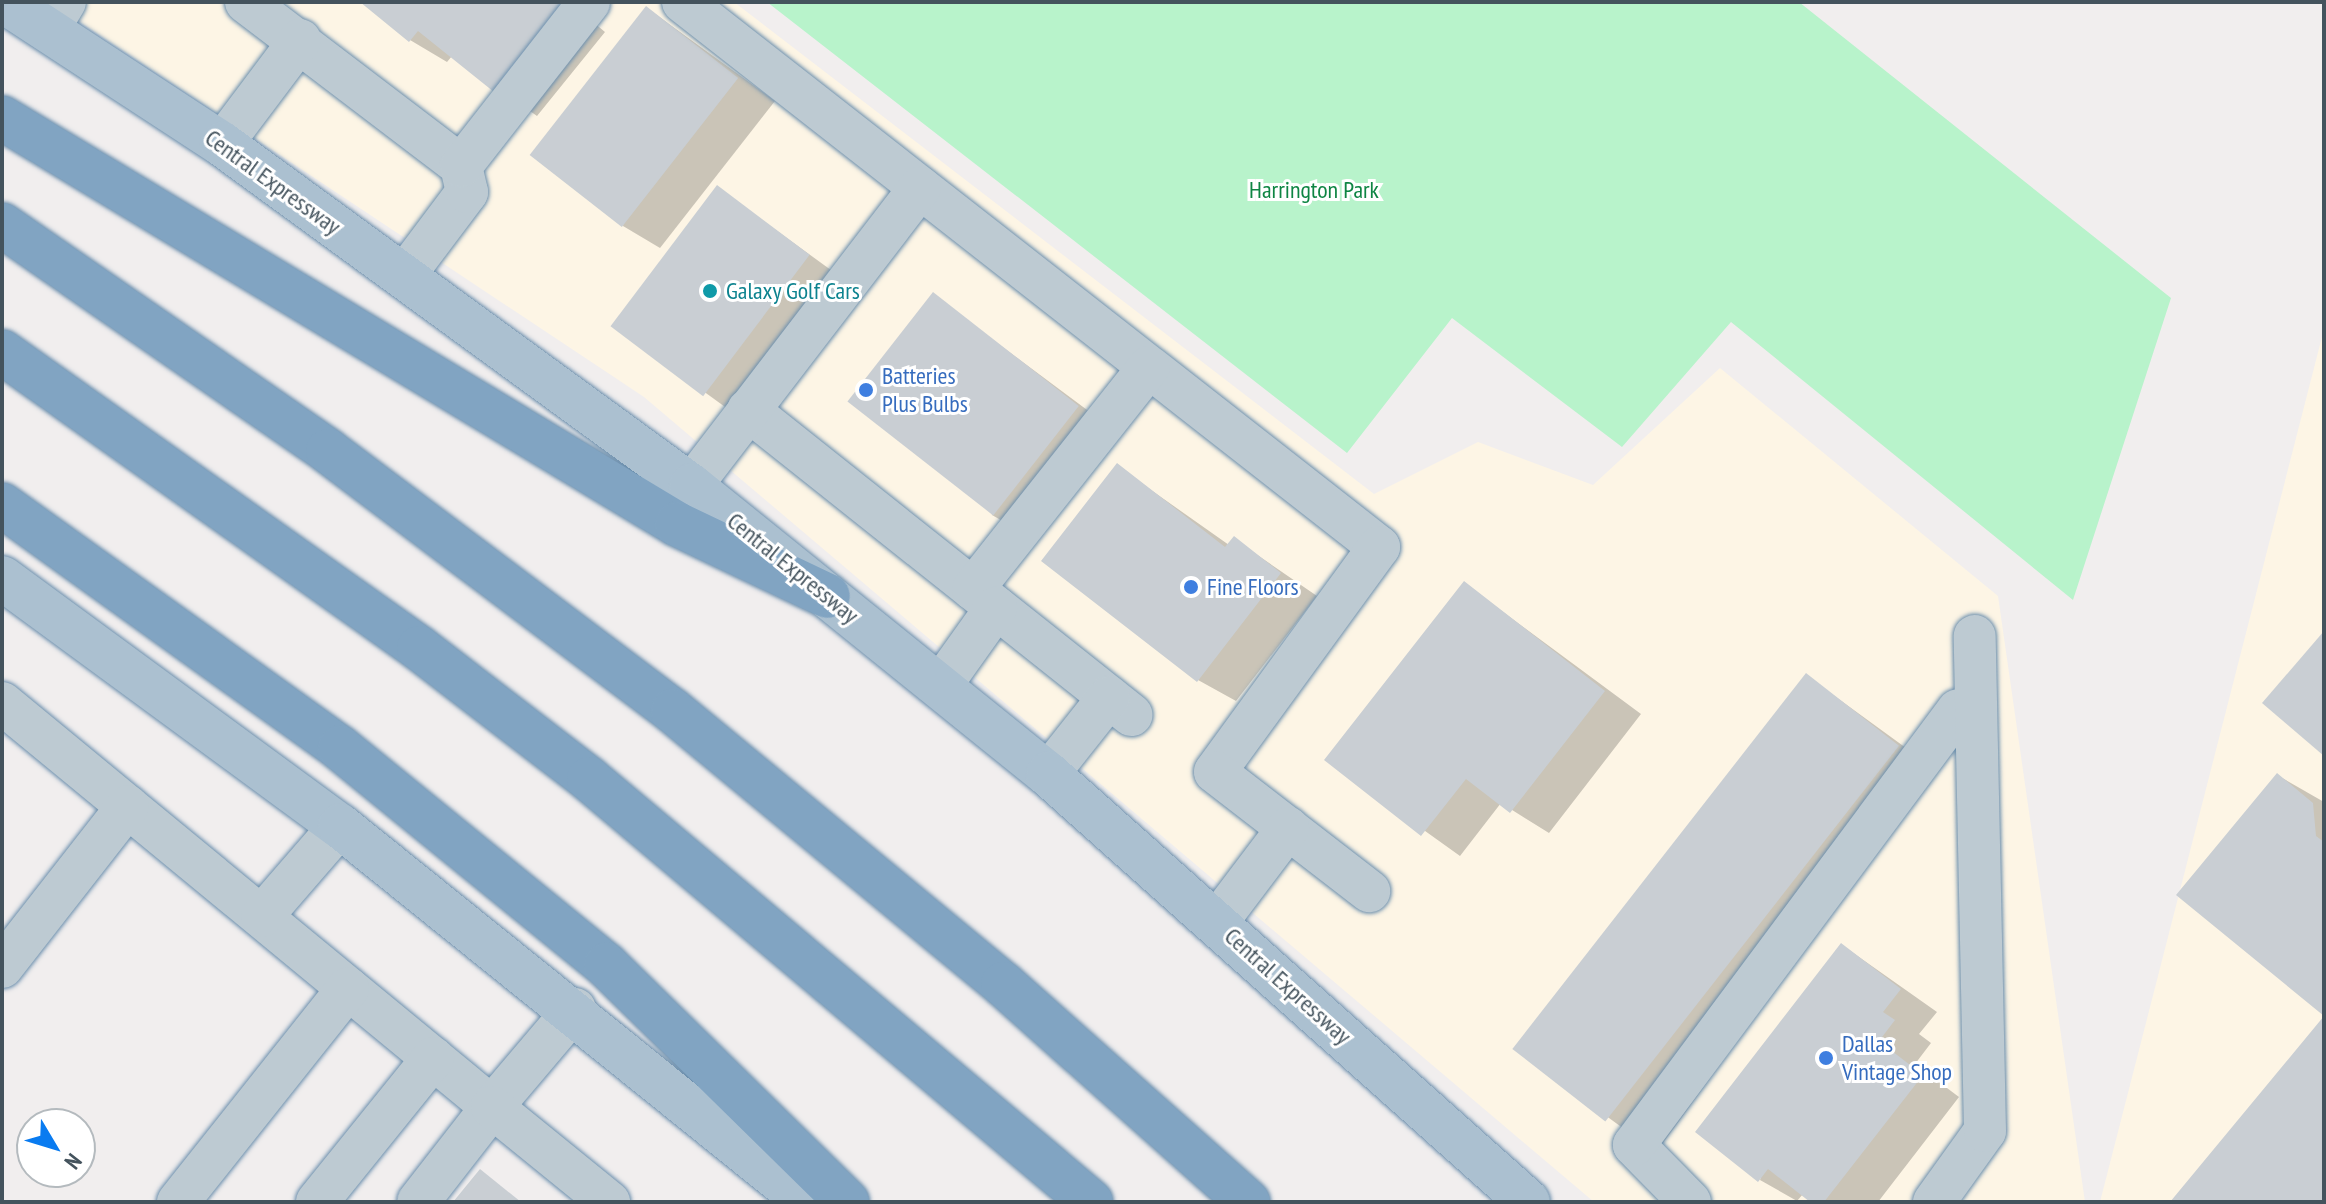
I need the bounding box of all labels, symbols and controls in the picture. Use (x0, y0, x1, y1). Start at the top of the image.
street label: Central Expressway (200, 123, 346, 241)
park label: Harrington Park (1249, 176, 1379, 204)
place label: Galaxy Golf Cars (726, 277, 861, 305)
marker: Galaxy Golf Cars (701, 282, 719, 300)
place label: Batteries Plus Bulbs (882, 362, 968, 418)
marker: Batteries Plus Bulbs (857, 381, 875, 399)
street label: Central Expressway (722, 506, 864, 630)
place label: Fine Floors (1207, 573, 1299, 601)
marker: Fine Floors (1182, 578, 1200, 596)
street label: Central Expressway (1219, 922, 1357, 1050)
place label: Dallas Vintage Shop (1842, 1030, 1952, 1086)
marker: Dallas Vintage Shop (1817, 1049, 1835, 1067)
north arrow (16, 1108, 96, 1188)
text: N (59, 1148, 88, 1175)

